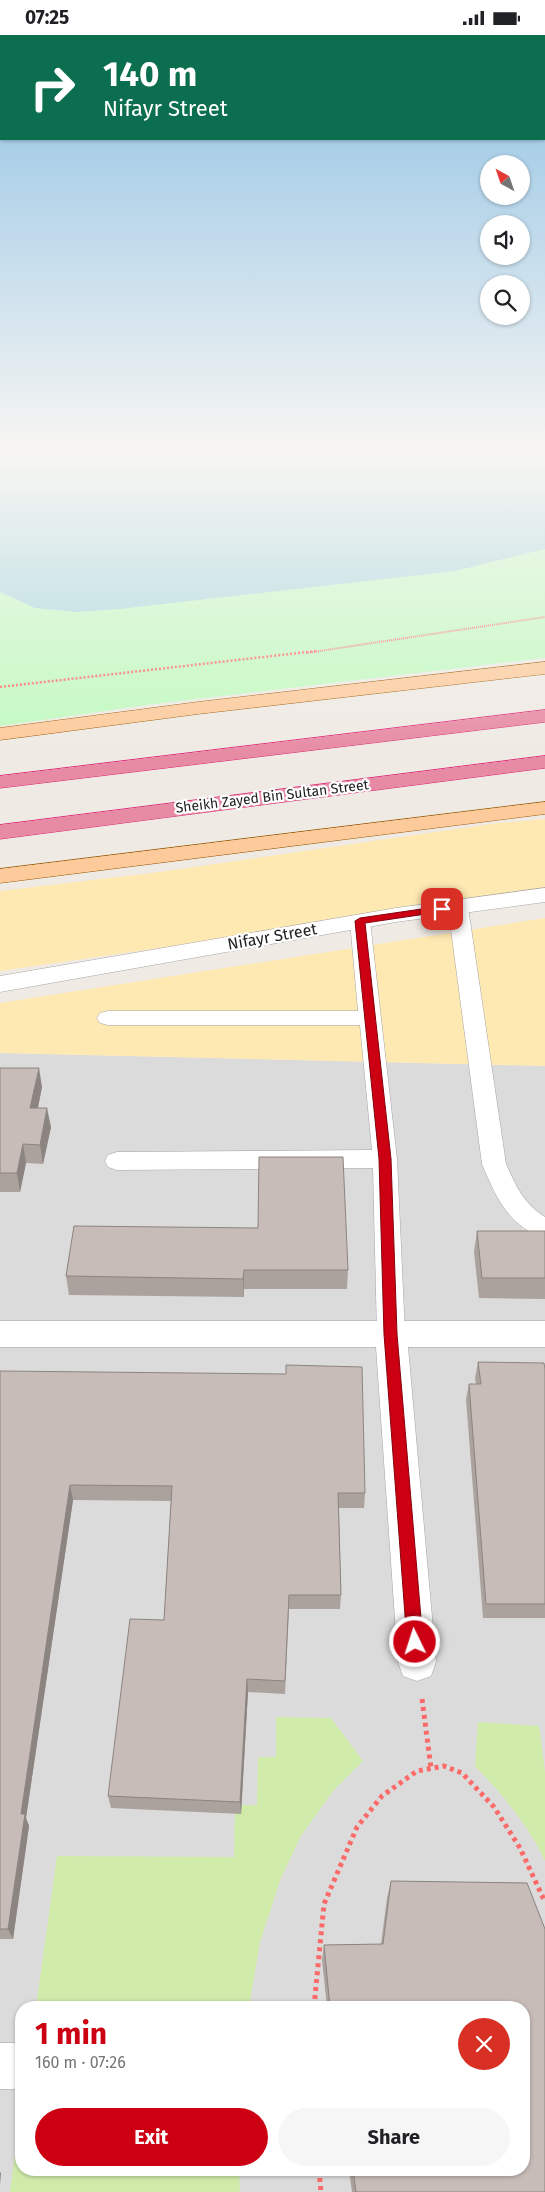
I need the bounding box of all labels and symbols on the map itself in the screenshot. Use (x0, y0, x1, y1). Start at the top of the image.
north arrow (480, 155, 530, 205)
street label: Sheikh Zayed Bin Sultan Street (175, 776, 370, 817)
pin (421, 888, 463, 930)
street label: Nifayr Street (226, 919, 319, 954)
position arrow (388, 1615, 440, 1667)

